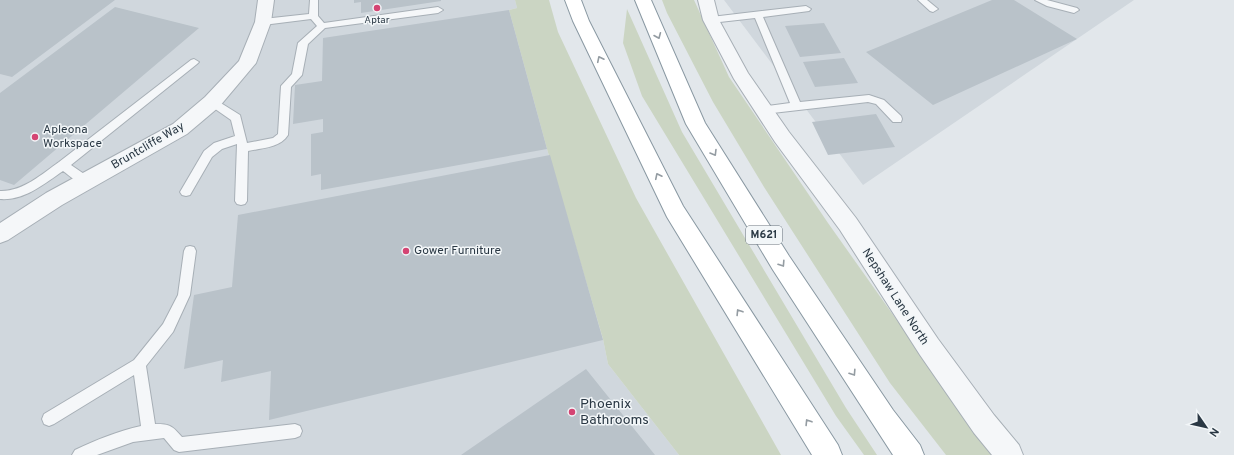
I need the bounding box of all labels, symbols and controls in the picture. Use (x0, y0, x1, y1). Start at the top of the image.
marker: Aptar (372, 3, 382, 13)
place label: Aptar (364, 14, 390, 27)
one-way arrow (654, 32, 662, 39)
one-way arrow (597, 56, 605, 64)
street label: Bruntcliffe Way (108, 119, 188, 173)
place label: Apleona Workspace (43, 122, 102, 152)
marker: Apleona Workspace (30, 132, 40, 142)
one-way arrow (709, 149, 717, 156)
one-way arrow (655, 173, 663, 180)
road number: M621 (746, 226, 782, 244)
place label: Gower Furniture (414, 243, 501, 259)
marker: Gower Furniture (401, 246, 411, 256)
street label: Nepshaw Lane North (858, 246, 932, 348)
one-way arrow (777, 260, 785, 267)
one-way arrow (736, 309, 743, 316)
one-way arrow (848, 368, 855, 375)
place label: Phoenix Bathrooms (580, 396, 649, 429)
marker: Phoenix Bathrooms (567, 407, 577, 417)
north arrow (1186, 407, 1226, 447)
one-way arrow (805, 419, 812, 426)
text: N (1205, 425, 1221, 439)

